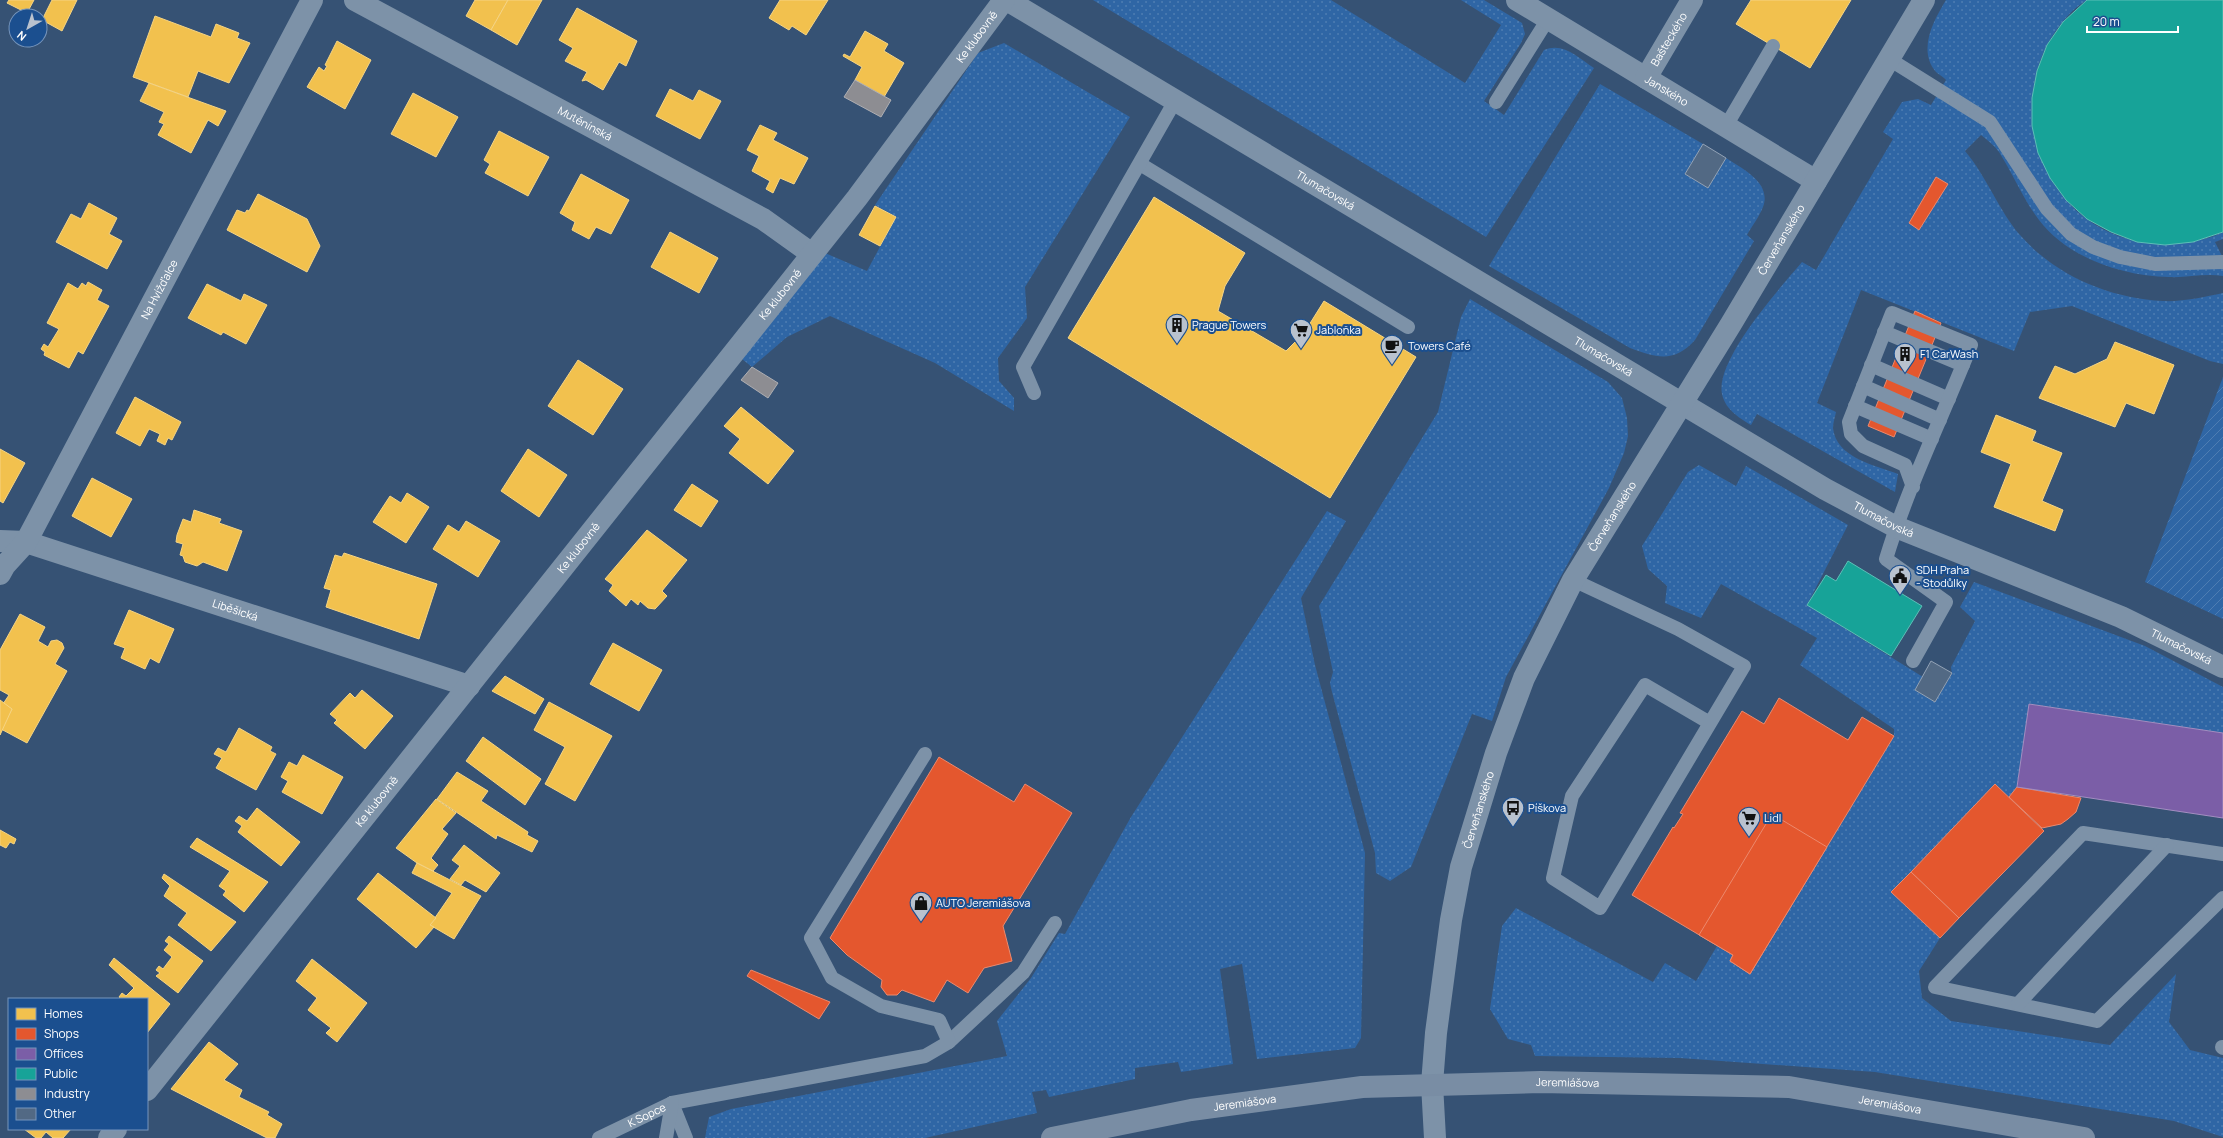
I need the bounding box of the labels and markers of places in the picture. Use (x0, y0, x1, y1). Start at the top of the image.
building icon: Prague Towers (1164, 312, 1190, 345)
place label: Prague Towers (1192, 317, 1267, 332)
supermarket icon: Jabloňka (1288, 317, 1314, 350)
place label: Jabloňka (1316, 322, 1361, 337)
cafe icon: Towers Café (1379, 333, 1405, 366)
place label: Towers Café (1408, 338, 1471, 353)
building icon: F1 CarWash (1892, 341, 1918, 374)
place label: F1 CarWash (1920, 346, 1978, 361)
place label: SDH Praha - Stodůlky (1916, 562, 1969, 590)
public building icon: SDH Praha - Stodůlky (1887, 563, 1913, 596)
bus stop icon: Píškova (1500, 795, 1526, 828)
place label: Píškova (1528, 800, 1566, 815)
supermarket icon: Lidl (1736, 805, 1762, 838)
place label: Lidl (1764, 810, 1781, 825)
shop icon: AUTO Jeremiášova (908, 890, 934, 923)
place label: AUTO Jeremiášova (936, 895, 1030, 910)

